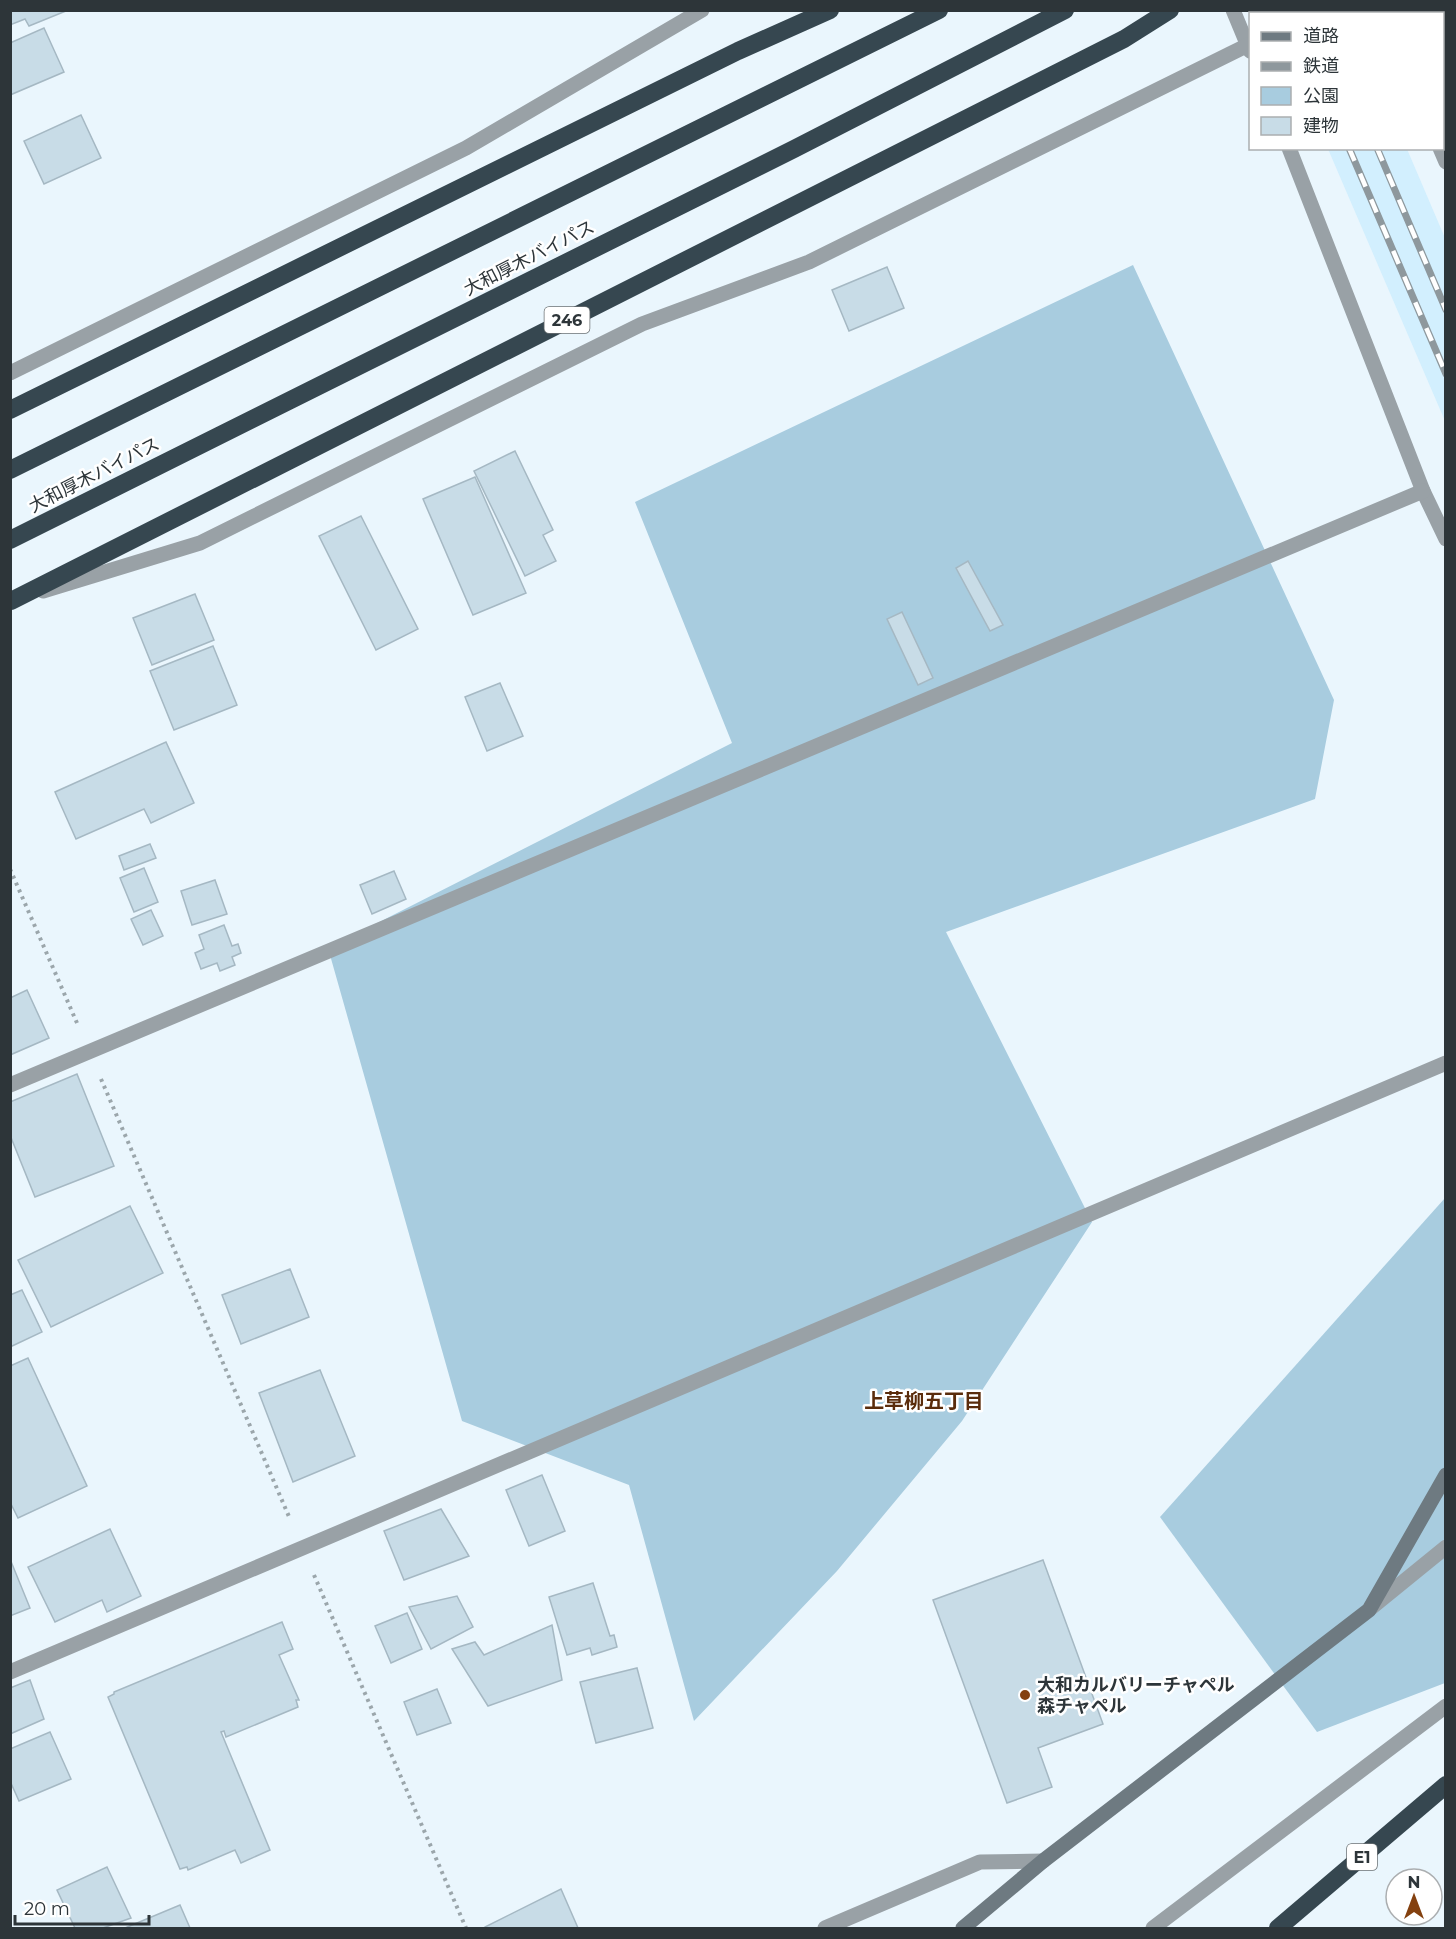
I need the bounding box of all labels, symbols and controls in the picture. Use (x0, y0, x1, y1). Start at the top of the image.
legend (1249, 12, 1444, 150)
text: 道路 (1303, 25, 1339, 47)
text: 鉄道 (1303, 55, 1339, 77)
text: 公園 (1303, 85, 1339, 107)
text: 建物 (1303, 115, 1339, 137)
street label: 大和厚木バイパス (460, 216, 598, 300)
road number: 246 (544, 307, 590, 333)
street label: 大和厚木バイパス (25, 433, 163, 517)
district label: 上草柳五丁目 (864, 1389, 984, 1413)
place label: 大和カルバリーチャペル 森チャペル (1037, 1674, 1235, 1717)
marker: 大和カルバリーチャペル 森チャペル (1018, 1688, 1032, 1702)
road number: E1 (1347, 1844, 1377, 1870)
north arrow (1384, 1867, 1444, 1927)
text: N (1408, 1873, 1420, 1892)
scale bar (15, 1888, 148, 1926)
text: 20 m (24, 1898, 70, 1920)

